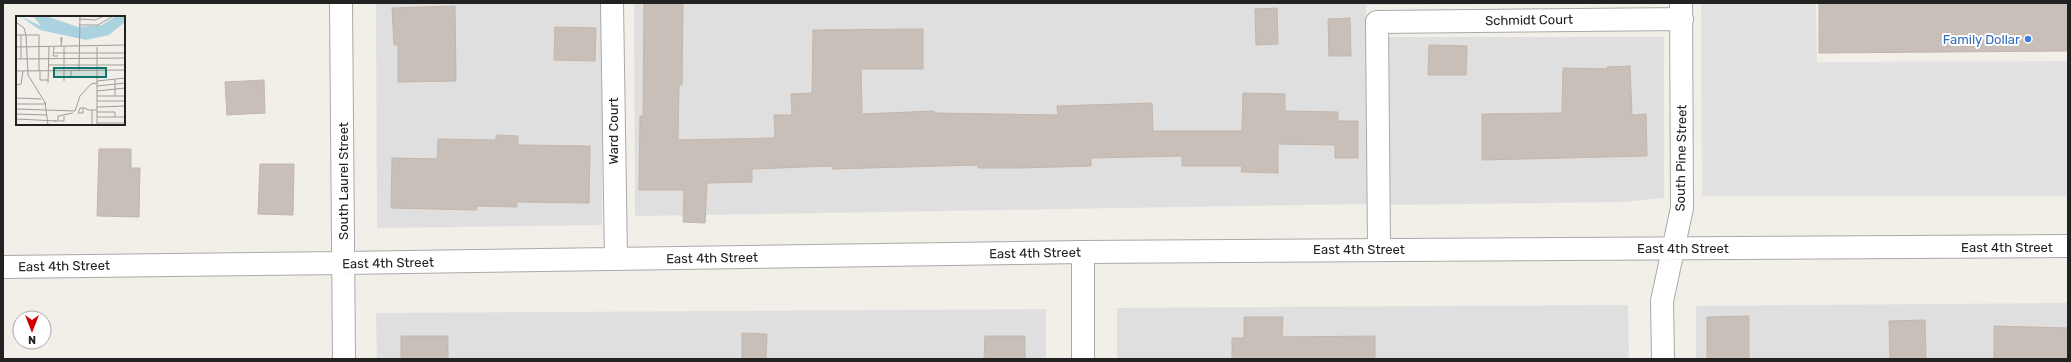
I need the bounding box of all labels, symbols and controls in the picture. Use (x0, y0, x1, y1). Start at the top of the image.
street label: Schmidt Court (1485, 12, 1573, 28)
inset map (16, 16, 125, 125)
place label: Family Dollar (1943, 32, 2020, 47)
marker: Family Dollar (2023, 34, 2033, 44)
street label: Ward Court (606, 98, 621, 165)
street label: South Pine Street (1673, 104, 1689, 212)
street label: South Laurel Street (336, 122, 351, 240)
street label: East 4th Street (1961, 240, 2053, 255)
street label: East 4th Street (1637, 241, 1729, 256)
street label: East 4th Street (1313, 242, 1405, 257)
street label: East 4th Street (989, 245, 1081, 261)
street label: East 4th Street (666, 250, 758, 266)
street label: East 4th Street (342, 255, 434, 271)
street label: East 4th Street (18, 258, 110, 274)
north arrow (12, 310, 52, 350)
text: N (28, 333, 36, 346)

